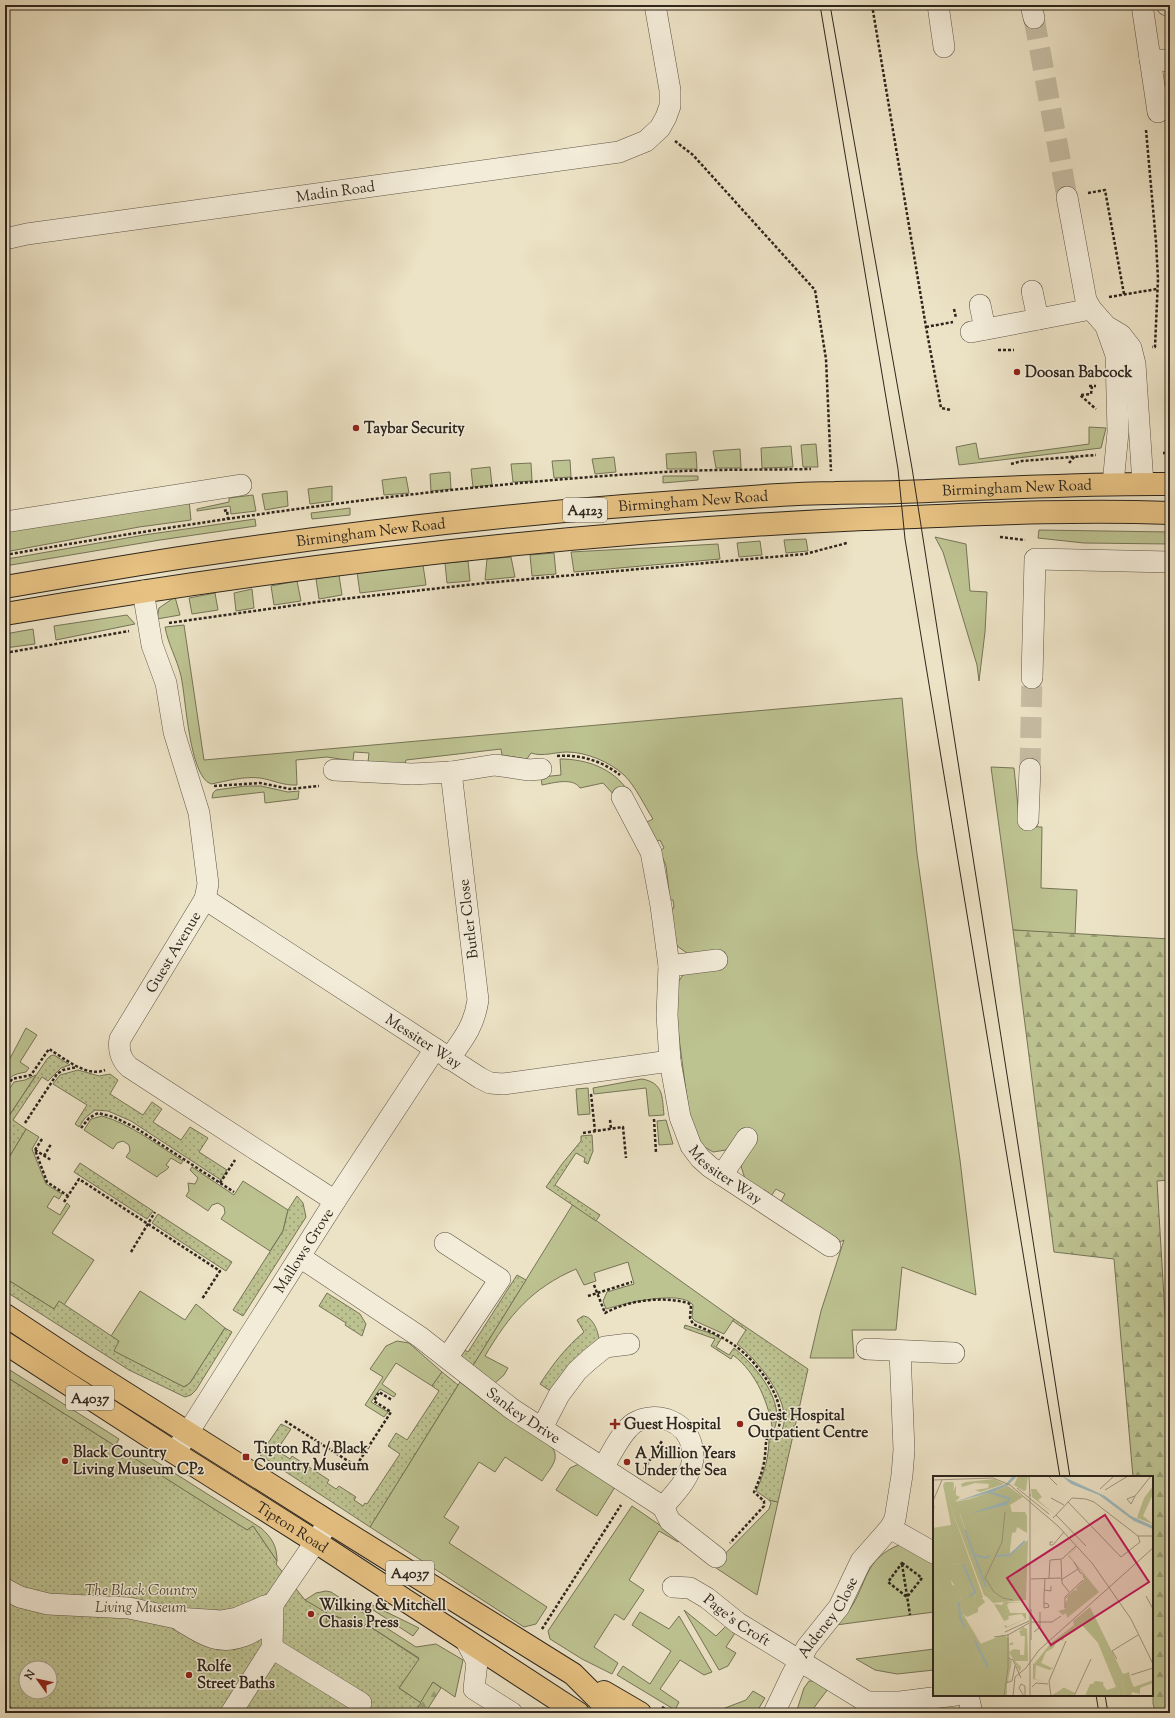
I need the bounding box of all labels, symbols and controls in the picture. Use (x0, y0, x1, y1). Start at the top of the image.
street label: Madin Road (295, 177, 377, 209)
place label: Doosan Babcock (1025, 363, 1133, 384)
marker: Doosan Babcock (1012, 367, 1022, 377)
place label: Taybar Security (364, 419, 465, 440)
marker: Taybar Security (351, 423, 361, 433)
street label: Birmingham New Road (942, 476, 1093, 502)
street label: Birmingham New Road (618, 487, 769, 518)
road number: A4123 (563, 498, 607, 522)
street label: Birmingham New Road (295, 514, 447, 553)
street label: Butler Close (454, 878, 485, 960)
street label: Guest Avenue (142, 908, 207, 998)
street label: Messiter Way (381, 1010, 466, 1076)
street label: Messiter Way (682, 1142, 766, 1211)
street label: Mallows Grove (270, 1205, 340, 1298)
street label: Sankey Drive (481, 1383, 564, 1450)
road number: A4037 (66, 1386, 114, 1410)
place label: Guest Hospital Outpatient Centre (748, 1406, 868, 1444)
place label: Guest Hospital (624, 1415, 722, 1436)
marker: Guest Hospital (609, 1418, 621, 1430)
marker: Guest Hospital Outpatient Centre (735, 1419, 745, 1429)
place label: Tipton Rd / Black Country Museum (254, 1439, 369, 1477)
place label: Black Country Living Museum CP2 (73, 1443, 205, 1481)
place label: A Million Years Under the Sea (635, 1444, 736, 1482)
marker: Tipton Rd / Black Country Museum (241, 1452, 251, 1462)
marker: Black Country Living Museum CP2 (60, 1456, 70, 1466)
marker: A Million Years Under the Sea (622, 1457, 632, 1467)
inset map (933, 1476, 1153, 1696)
street label: Tipton Road (251, 1498, 332, 1559)
road number: A4037 (386, 1561, 434, 1585)
street label: Aldeney Close (794, 1574, 864, 1663)
park label: The Black Country Living Museum (85, 1581, 197, 1619)
street label: Page's Croft (698, 1590, 774, 1652)
place label: Wilking & Mitchell Chasis Press (319, 1596, 447, 1634)
marker: Wilking & Mitchell Chasis Press (306, 1609, 316, 1619)
place label: Rolfe Street Baths (197, 1657, 275, 1695)
north arrow (18, 1660, 58, 1700)
text: N (21, 1667, 40, 1684)
marker: Rolfe Street Baths (184, 1670, 194, 1680)

